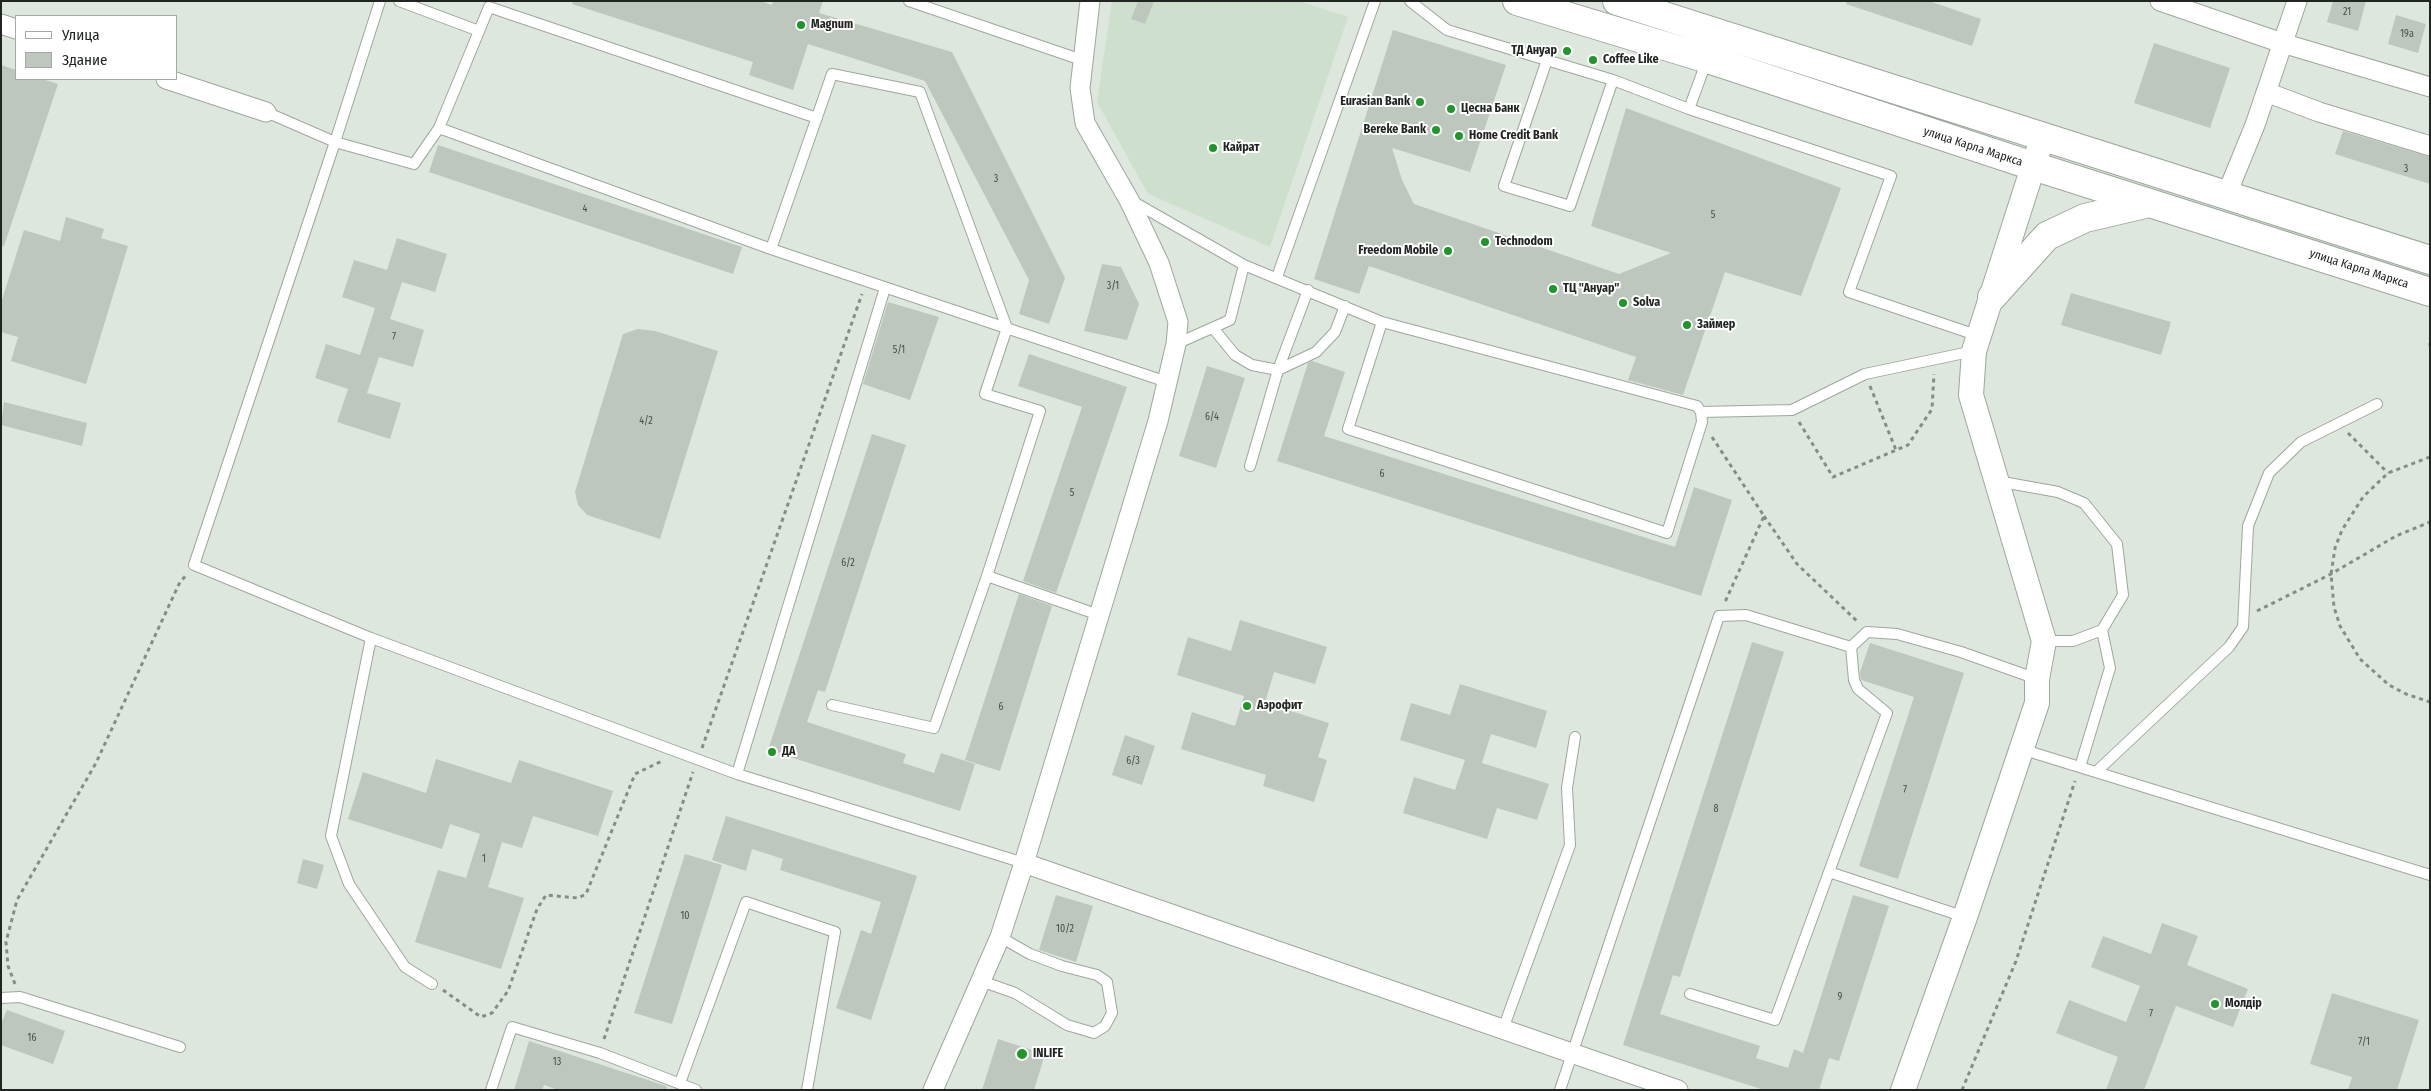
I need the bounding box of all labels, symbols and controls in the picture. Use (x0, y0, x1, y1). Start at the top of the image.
house number: 21 (2343, 6, 2351, 18)
legend (15, 15, 178, 80)
place label: Magnum (811, 18, 853, 32)
marker: Magnum (795, 19, 807, 31)
text: Улица (62, 26, 100, 44)
house number: 19а (2400, 28, 2414, 40)
place label: ТД Ануар (1511, 44, 1557, 58)
marker: ТД Ануар (1561, 45, 1573, 57)
text: Здание (62, 51, 108, 69)
place label: Coffee Like (1603, 53, 1659, 67)
marker: Coffee Like (1587, 54, 1599, 66)
place label: Eurasian Bank (1340, 95, 1410, 109)
marker: Eurasian Bank (1414, 96, 1426, 108)
place label: Цесна Банк (1461, 102, 1519, 116)
marker: Цесна Банк (1445, 103, 1457, 115)
place label: Bereke Bank (1363, 123, 1426, 137)
marker: Bereke Bank (1430, 124, 1442, 136)
street label: улица Карла Маркса (1922, 124, 2024, 170)
place label: Home Credit Bank (1469, 129, 1558, 143)
marker: Home Credit Bank (1453, 130, 1465, 142)
place label: Кайрат (1223, 141, 1259, 155)
marker: Кайрат (1207, 142, 1219, 154)
house number: 3 (2404, 163, 2408, 175)
house number: 3 (994, 173, 998, 185)
house number: 4 (583, 203, 587, 215)
house number: 5 (1711, 209, 1715, 221)
place label: Technodom (1495, 235, 1553, 249)
marker: Technodom (1479, 236, 1491, 248)
place label: Freedom Mobile (1358, 244, 1438, 258)
marker: Freedom Mobile (1442, 245, 1454, 257)
street label: улица Карла Маркса (2308, 246, 2410, 292)
house number: 3/1 (1107, 280, 1119, 292)
place label: ТЦ "Ануар" (1563, 282, 1619, 296)
marker: ТЦ "Ануар" (1547, 283, 1559, 295)
place label: Solva (1633, 296, 1660, 310)
marker: Solva (1617, 297, 1629, 309)
place label: Займер (1697, 318, 1735, 332)
marker: Займер (1681, 319, 1693, 331)
house number: 7 (392, 331, 396, 343)
house number: 5/1 (893, 344, 905, 356)
house number: 6/4 (1205, 411, 1219, 423)
house number: 4/2 (639, 415, 653, 427)
house number: 6 (1380, 468, 1384, 480)
house number: 5 (1070, 487, 1074, 499)
house number: 6/2 (841, 557, 855, 569)
place label: Аэрофит (1257, 699, 1302, 713)
marker: Аэрофит (1241, 700, 1253, 712)
house number: 6 (999, 701, 1003, 713)
place label: ДА (782, 745, 795, 759)
marker: ДА (766, 746, 778, 758)
house number: 6/3 (1126, 755, 1140, 767)
house number: 7 (1903, 784, 1907, 796)
house number: 8 (1714, 803, 1718, 815)
house number: 1 (482, 853, 486, 865)
house number: 10 (680, 910, 690, 922)
house number: 10/2 (1056, 923, 1074, 935)
house number: 9 (1838, 991, 1842, 1003)
place label: Молдiр (2225, 997, 2262, 1011)
marker: Молдiр (2209, 998, 2221, 1010)
house number: 7 (2149, 1008, 2153, 1020)
house number: 16 (28, 1032, 36, 1044)
house number: 7/1 (2358, 1036, 2370, 1048)
marker: INLIFE (1015, 1047, 1029, 1061)
place label: INLIFE (1033, 1047, 1063, 1061)
house number: 13 (553, 1056, 561, 1068)

